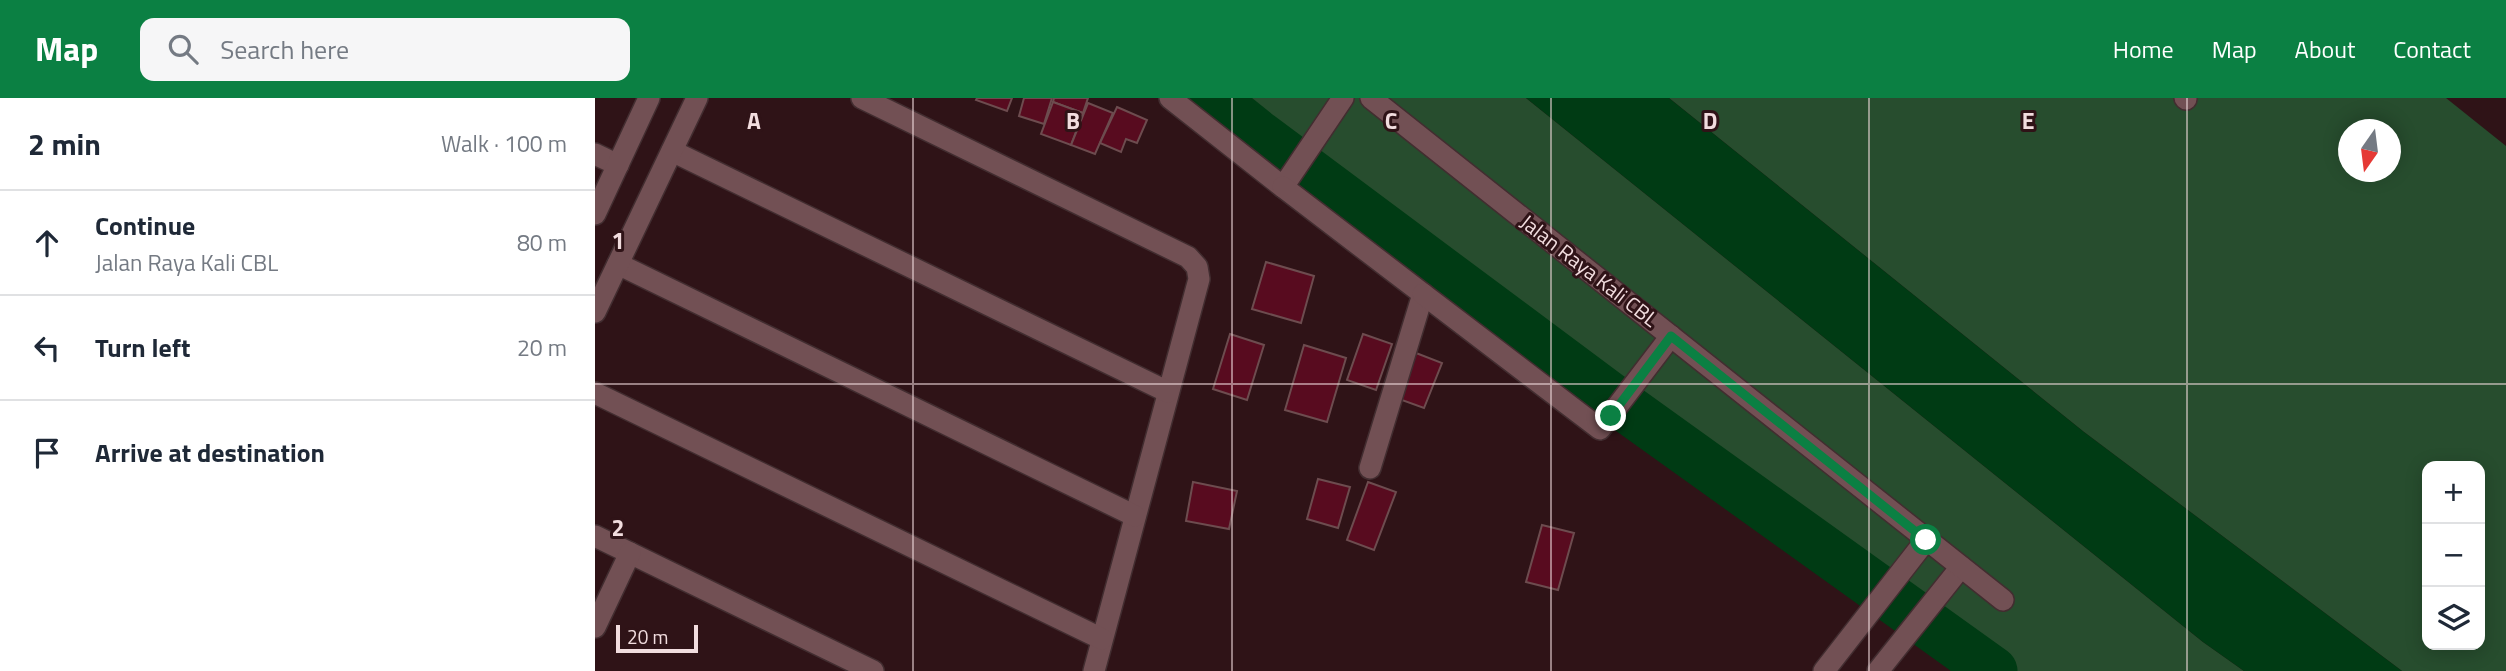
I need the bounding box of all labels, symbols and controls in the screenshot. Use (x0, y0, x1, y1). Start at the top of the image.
search box (140, 18, 630, 81)
text: Map (35, 24, 98, 74)
icon: search (164, 30, 202, 68)
text: Search here (220, 30, 349, 69)
text: Home (2113, 31, 2174, 67)
text: Map (2212, 31, 2257, 67)
text: About (2295, 31, 2355, 67)
text: Contact (2393, 31, 2471, 67)
text: A (747, 103, 761, 138)
text: B (1066, 103, 1080, 138)
text: C (1385, 103, 1397, 138)
text: D (1703, 103, 1717, 138)
text: E (2022, 103, 2034, 138)
north arrow (2338, 119, 2401, 182)
text: 2 min (28, 121, 101, 167)
text: Walk · 100 m (441, 126, 567, 161)
text: Continue (95, 206, 195, 245)
street label: Jalan Raya Kali CBL (1514, 206, 1665, 334)
text: 1 (612, 223, 624, 258)
icon: ahead (28, 224, 66, 262)
text: 80 m (517, 225, 567, 260)
text: Jalan Raya Kali CBL (95, 245, 278, 280)
text: Turn left (95, 328, 190, 367)
icon: left (28, 329, 66, 367)
text: 20 m (517, 330, 567, 365)
route end (1595, 400, 1626, 431)
text: Arrive at destination (95, 433, 325, 472)
icon: arrive (28, 434, 66, 472)
map controls (2422, 461, 2485, 650)
button: + (2422, 461, 2485, 524)
text: 2 (612, 510, 624, 545)
route start (1910, 524, 1941, 555)
button: − (2422, 524, 2485, 587)
button: layers (2422, 587, 2485, 650)
scale bar (616, 622, 698, 654)
text: 20 m (627, 622, 668, 651)

